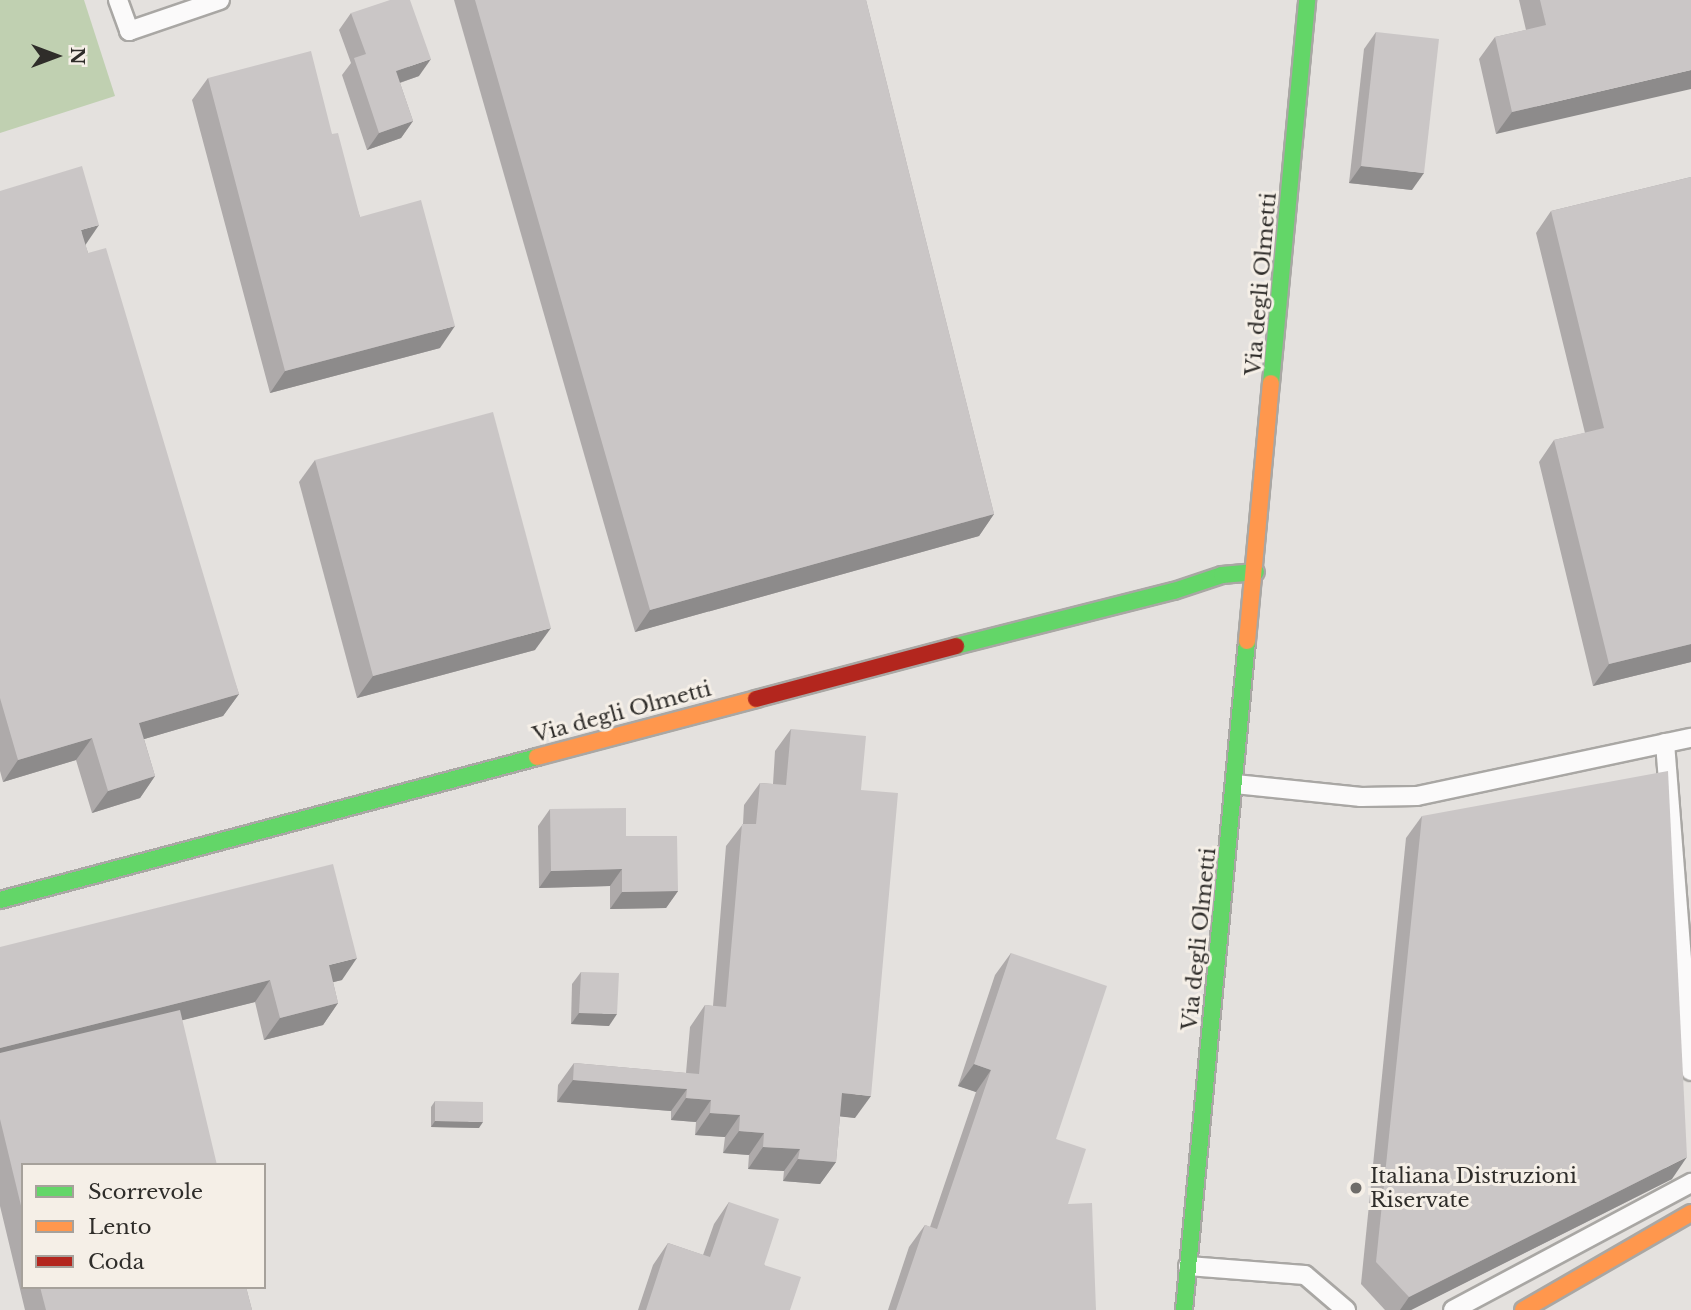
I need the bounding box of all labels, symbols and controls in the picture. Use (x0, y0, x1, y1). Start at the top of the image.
north arrow (21, 21, 91, 91)
text: N (66, 47, 89, 65)
street label: Via degli Olmetti (1240, 191, 1282, 377)
street label: Via degli Olmetti (530, 676, 714, 748)
street label: Via degli Olmetti (1177, 846, 1221, 1032)
legend (21, 1163, 266, 1289)
place label: Italiana Distruzioni Riservate (1370, 1163, 1577, 1213)
text: Scorrevole (88, 1179, 203, 1205)
marker: Italiana Distruzioni Riservate (1348, 1180, 1364, 1196)
text: Lento (88, 1214, 151, 1240)
text: Coda (88, 1249, 144, 1275)

